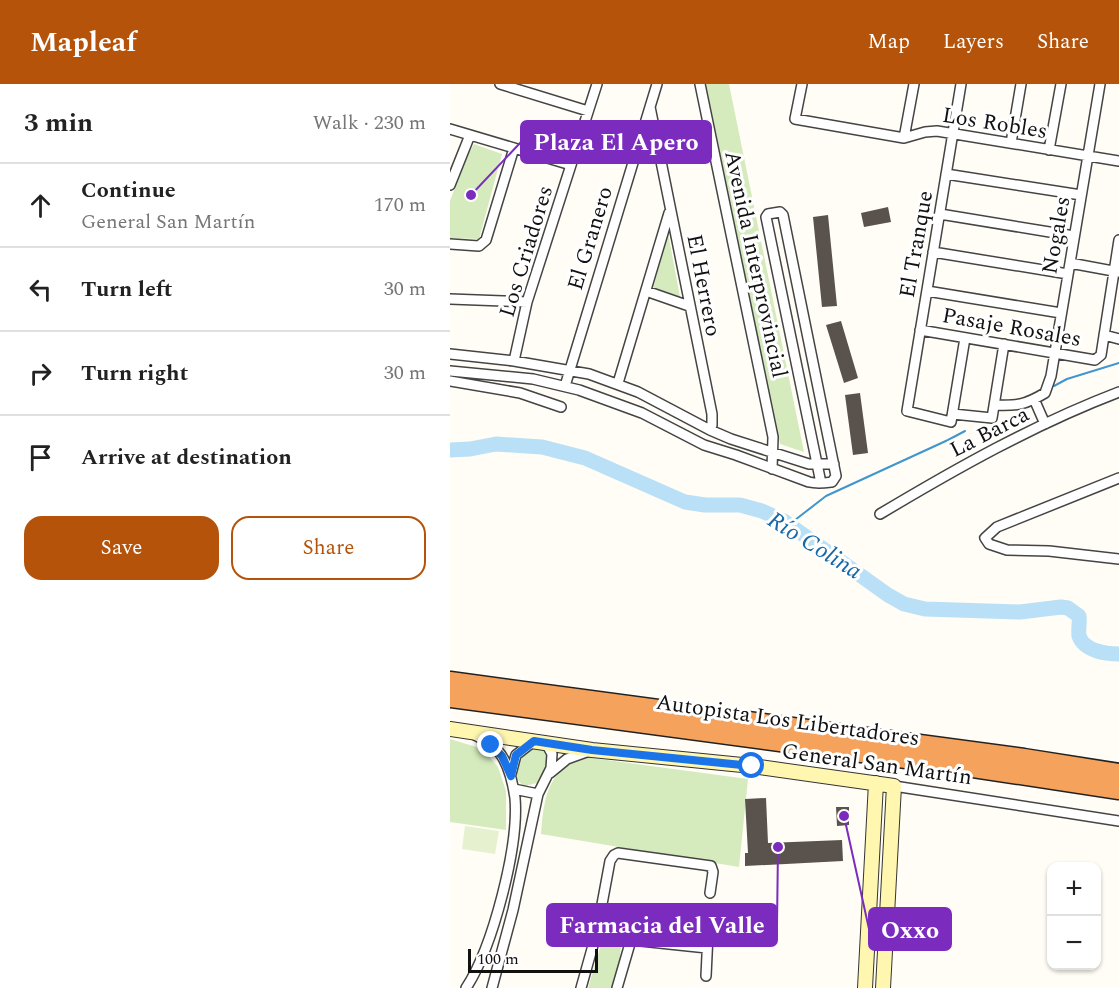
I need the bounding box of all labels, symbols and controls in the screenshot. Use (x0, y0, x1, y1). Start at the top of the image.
text: Mapleaf (30, 21, 137, 64)
text: Map (868, 26, 910, 58)
text: Layers (943, 26, 1004, 58)
text: Share (1037, 26, 1089, 58)
street label: Los Robles (940, 99, 1050, 148)
text: 3 min (24, 103, 93, 143)
text: Walk · 230 m (313, 108, 426, 138)
callout: Plaza El Apero (521, 121, 711, 163)
text: Plaza El Apero (533, 125, 699, 161)
street label: Avenida Interprovincial (715, 148, 796, 381)
text: Continue (81, 174, 176, 207)
street label: Los Criadores (491, 181, 562, 321)
street label: El Granero (559, 182, 622, 294)
street label: El Tranque (891, 188, 942, 300)
icon: ahead (24, 189, 57, 222)
text: 170 m (374, 190, 426, 220)
street label: Nogales (1033, 194, 1080, 277)
text: General San Martín (81, 207, 255, 237)
street label: El Herrero (677, 231, 730, 339)
icon: left (24, 273, 57, 306)
text: Turn left (81, 273, 173, 306)
text: 30 m (384, 274, 426, 304)
street label: Pasaje Rosales (940, 299, 1084, 356)
icon: right (24, 357, 57, 390)
text: Turn right (81, 357, 188, 390)
text: 30 m (384, 358, 426, 388)
street label: La Barca (944, 398, 1035, 466)
icon: arrive (24, 441, 57, 474)
text: Arrive at destination (81, 441, 292, 474)
water label: Río Colina (760, 503, 869, 589)
button: Save (24, 516, 219, 580)
button: Share (231, 516, 426, 580)
street label: Autopista Los Libertadores (654, 686, 922, 755)
route end (477, 731, 503, 757)
street label: General San Martín (780, 735, 974, 794)
route start (738, 752, 764, 778)
map controls (1047, 862, 1101, 970)
button: + (1047, 862, 1101, 916)
callout: Farmacia del Valle (547, 904, 777, 946)
text: Farmacia del Valle (559, 908, 765, 944)
callout: Oxxo (869, 908, 951, 950)
text: Oxxo (881, 913, 939, 949)
button: − (1047, 916, 1101, 970)
scale bar (468, 946, 598, 974)
text: 100 m (477, 947, 519, 971)

